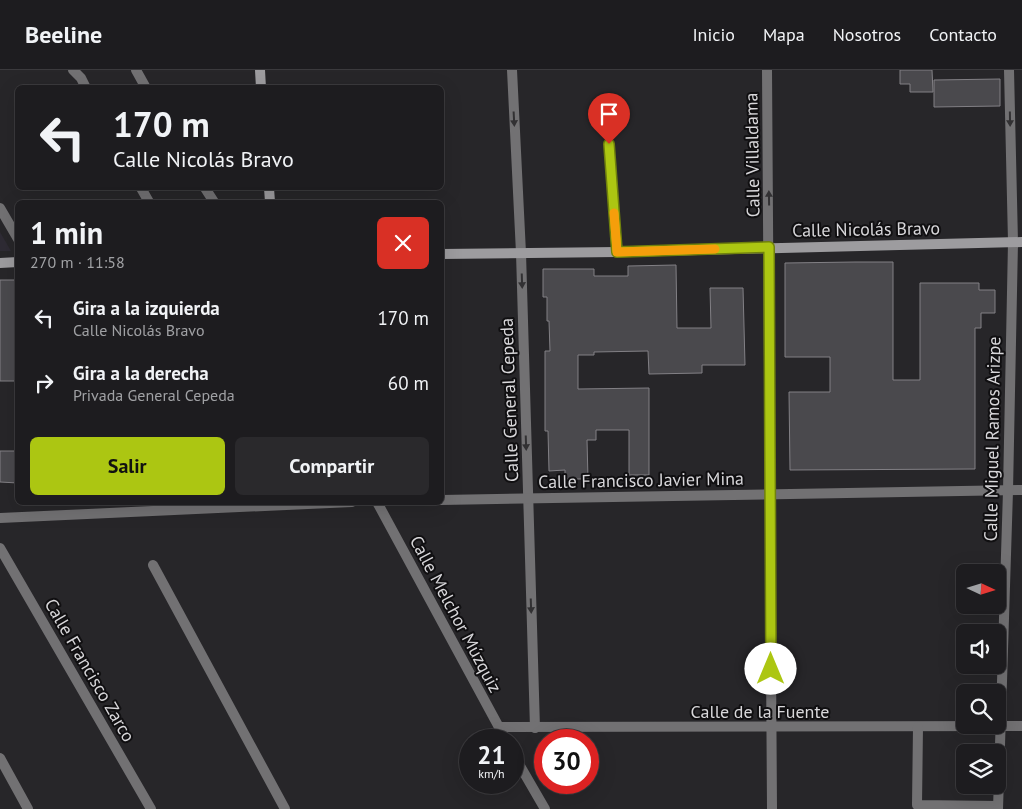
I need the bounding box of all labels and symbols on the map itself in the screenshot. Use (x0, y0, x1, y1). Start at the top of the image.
street label: Calle Villaldama (739, 92, 765, 218)
pin (588, 93, 630, 144)
one-way arrow (511, 111, 519, 127)
one-way arrow (1006, 111, 1014, 127)
one-way arrow (765, 190, 773, 206)
street label: Calle Nicolás Bravo (792, 216, 940, 242)
one-way arrow (518, 273, 526, 289)
street label: Calle General Cepeda (495, 318, 523, 482)
street label: Calle Miguel Ramos Arizpe (979, 336, 1005, 542)
one-way arrow (523, 436, 531, 452)
street label: Calle Francisco Javier Mina (538, 467, 744, 493)
street label: Calle Melchor Múzquiz (405, 532, 507, 696)
north arrow (956, 564, 1006, 614)
street label: Calle Francisco Zarco (40, 594, 140, 746)
one-way arrow (527, 598, 535, 614)
position arrow (744, 642, 796, 694)
street label: Calle de la Fuente (690, 700, 830, 723)
speed limit sign: 30 (534, 729, 599, 794)

